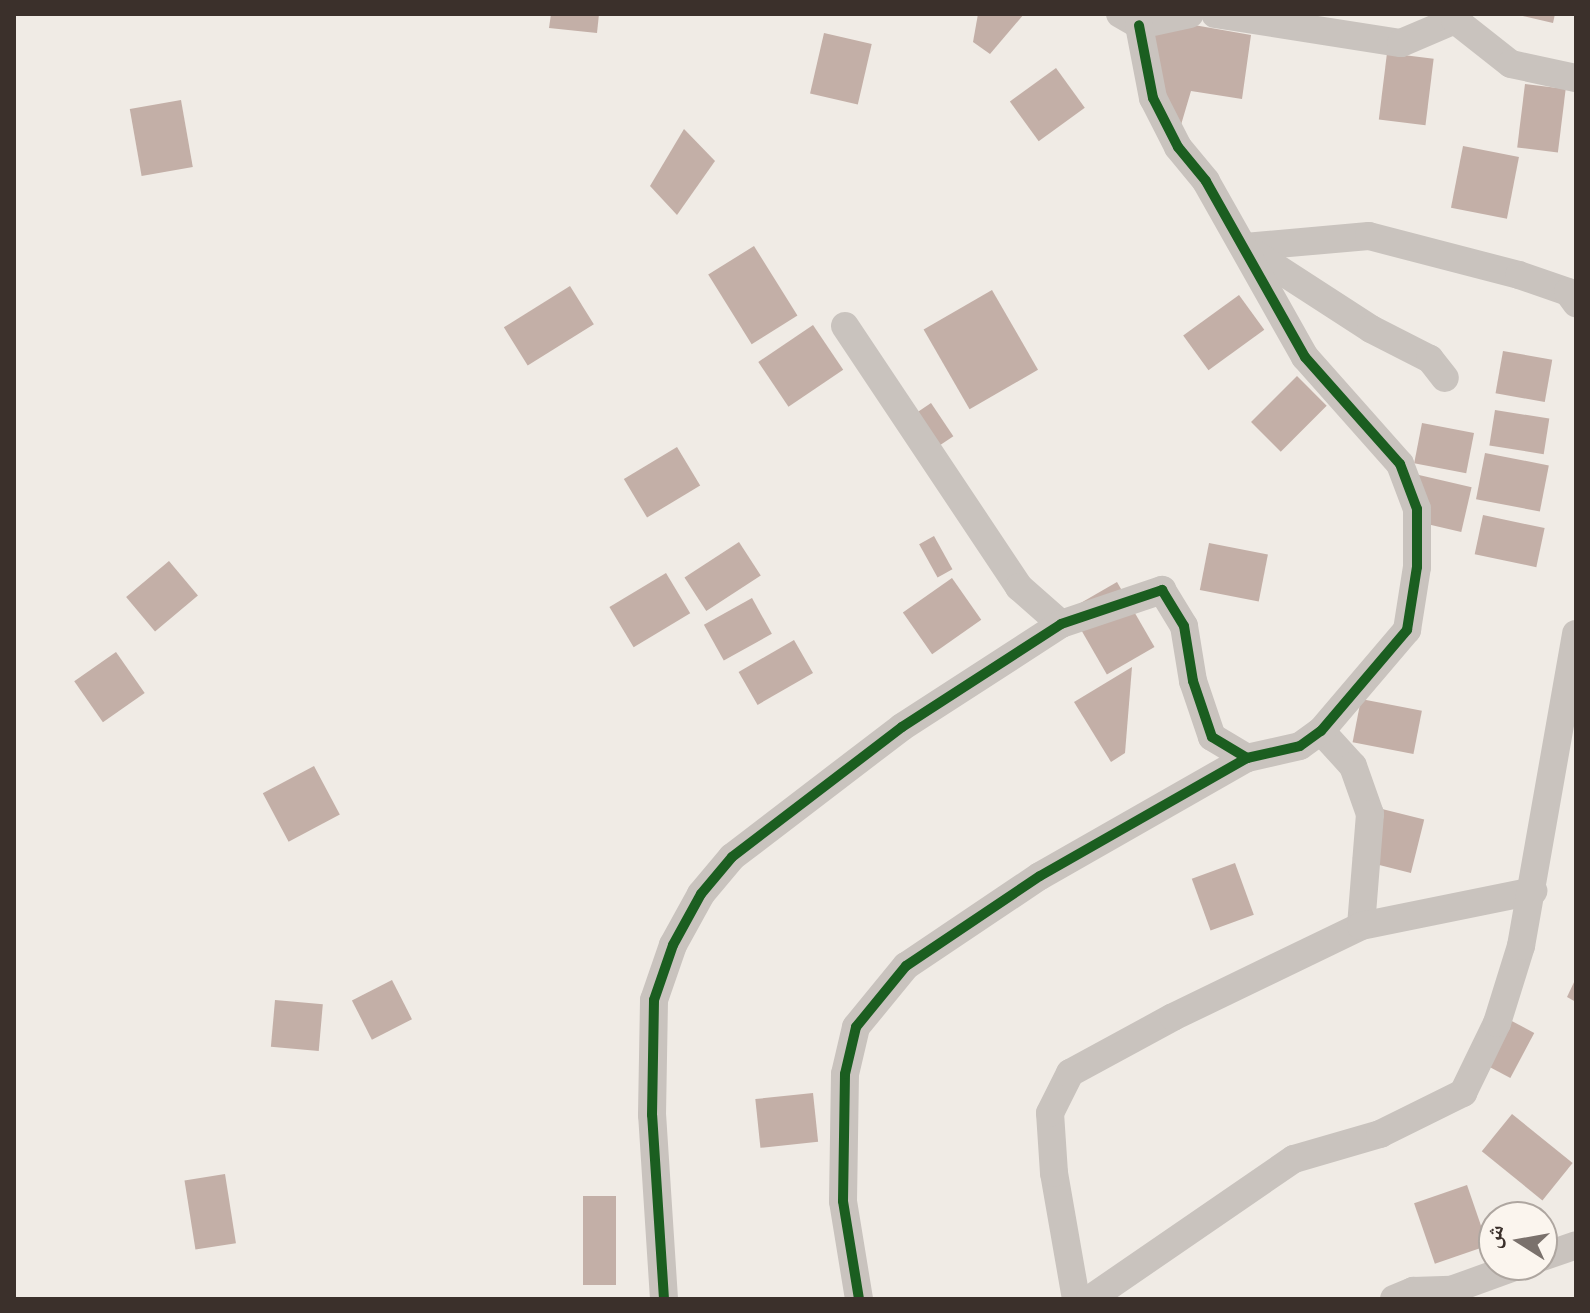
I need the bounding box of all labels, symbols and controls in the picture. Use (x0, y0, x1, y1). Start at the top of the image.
north arrow (1478, 1201, 1558, 1281)
text: ش (1480, 1223, 1511, 1251)

